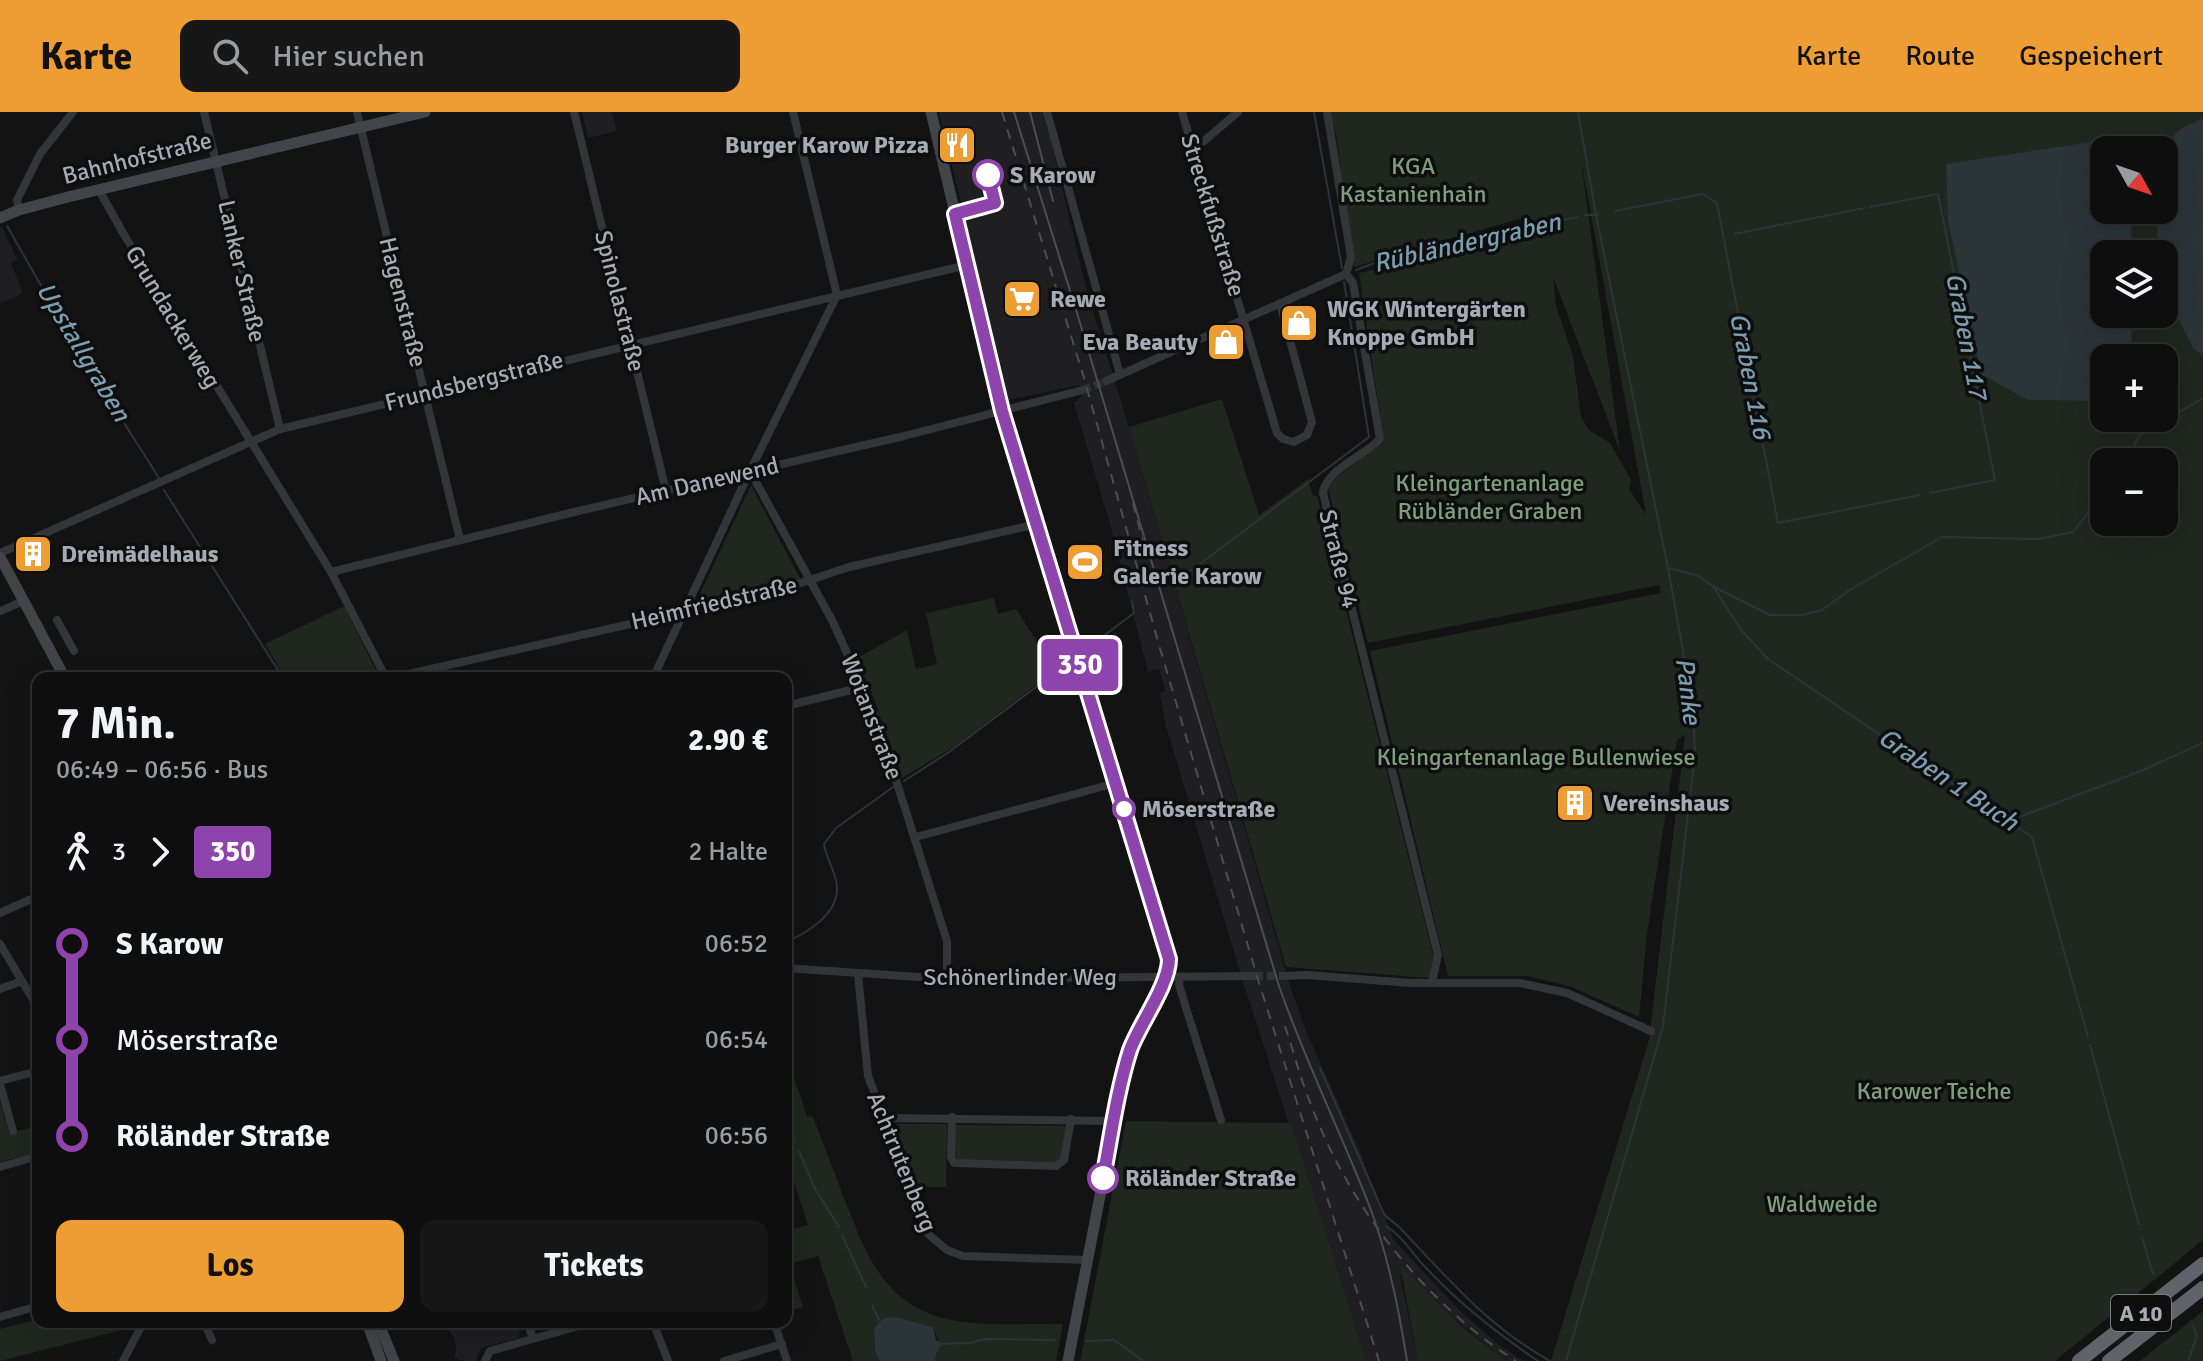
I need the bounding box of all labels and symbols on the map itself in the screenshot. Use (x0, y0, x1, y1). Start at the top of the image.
restaurant icon: Burger Karow Pizza (936, 124, 978, 166)
street label: Bahnhofstraße (59, 125, 215, 191)
place label: Burger Karow Pizza (725, 130, 929, 160)
street label: Streckfußstraße (1174, 130, 1252, 300)
north arrow (2090, 136, 2178, 224)
park label: KGA Kastanienhain (1339, 151, 1487, 209)
marker: S Karow (973, 160, 1003, 190)
place label: S Karow (1010, 160, 1097, 190)
street label: Lanker Straße (211, 197, 273, 345)
water label: Rübländergraben (1370, 206, 1565, 280)
street label: Spinolastraße (588, 227, 652, 375)
street label: Hagenstraße (372, 234, 434, 370)
street label: Grundackerweg (119, 240, 227, 394)
water label: Graben 117 (1938, 270, 1994, 405)
water label: Upstallgraben (29, 277, 138, 428)
supermarket icon: Rewe (1001, 278, 1043, 320)
place label: Rewe (1050, 284, 1106, 314)
place label: WGK Wintergärten Knoppe GmbH (1327, 294, 1526, 352)
shop icon: WGK Wintergärten Knoppe GmbH (1278, 302, 1320, 344)
water label: Graben 116 (1722, 310, 1778, 444)
shop icon: Eva Beauty (1205, 321, 1247, 363)
place label: Eva Beauty (1082, 327, 1198, 357)
street label: Frundsbergstraße (382, 344, 566, 418)
street label: Am Danewend (632, 450, 782, 512)
park label: Kleingartenanlage Rübländer Graben (1395, 468, 1585, 526)
street label: Straße 94 (1312, 506, 1366, 612)
building icon: Dreimädelhaus (12, 533, 54, 575)
place label: Fitness Galerie Karow (1113, 533, 1262, 591)
place label: Dreimädelhaus (61, 539, 219, 569)
sports icon: Fitness Galerie Karow (1064, 541, 1106, 583)
street label: Heimfriedstraße (628, 569, 800, 637)
line badge: 350 (1034, 639, 1126, 691)
street label: Wotanstraße (834, 650, 910, 784)
water label: Panke (1668, 656, 1708, 728)
water label: Graben 1 Buch (1872, 721, 2025, 839)
park label: Kleingartenanlage Bullenwiese (1376, 742, 1696, 772)
building icon: Vereinshaus (1554, 782, 1596, 824)
place label: Vereinshaus (1603, 788, 1730, 818)
place label: Möserstraße (1142, 794, 1276, 824)
marker: Möserstraße (1113, 798, 1135, 820)
street label: Schönerlinder Weg (923, 962, 1117, 992)
park label: Karower Teiche (1857, 1076, 2011, 1106)
street label: Achtrutenberg (860, 1088, 944, 1236)
marker: Röländer Straße (1088, 1163, 1118, 1193)
place label: Röländer Straße (1125, 1163, 1296, 1193)
park label: Waldweide (1766, 1189, 1878, 1219)
road number: A 10 (2111, 1295, 2171, 1331)

